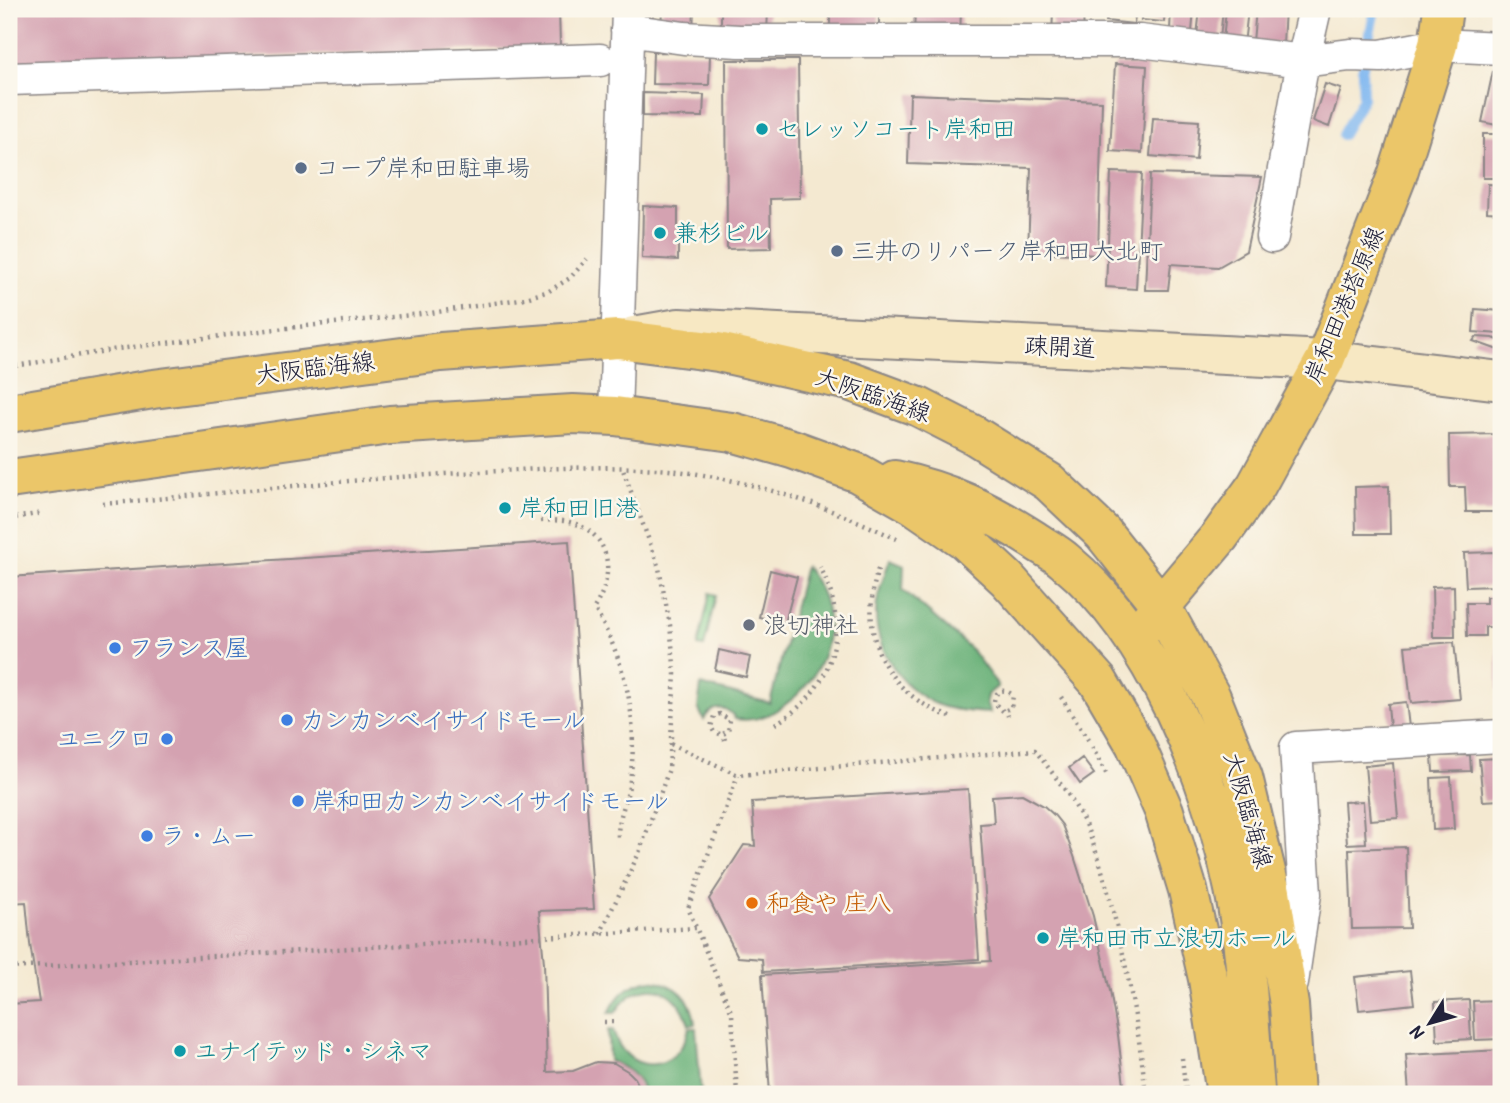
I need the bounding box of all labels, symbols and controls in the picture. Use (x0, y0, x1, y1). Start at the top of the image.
place label: セレッソコート岸和田 (776, 112, 1016, 144)
marker: セレッソコート岸和田 (754, 121, 770, 137)
place label: コープ岸和田駐車場 (315, 151, 530, 183)
marker: コープ岸和田駐車場 (293, 160, 309, 176)
place label: 兼杉ビル (674, 216, 770, 248)
street label: 岸和田港塔原線 (1296, 221, 1391, 388)
marker: 兼杉ビル (652, 225, 668, 241)
place label: 三井のリパーク岸和田大北町 (851, 234, 1163, 266)
marker: 三井のリパーク岸和田大北町 (829, 243, 845, 259)
street label: 疎開道 (1023, 328, 1097, 364)
street label: 大阪臨海線 (253, 344, 376, 390)
street label: 大阪臨海線 (811, 359, 935, 429)
place label: 岸和田旧港 (519, 491, 639, 523)
marker: 岸和田旧港 (497, 500, 513, 516)
place label: 浪切神社 (763, 608, 859, 640)
marker: 浪切神社 (741, 617, 757, 633)
place label: フランス屋 (129, 631, 249, 663)
marker: フランス屋 (107, 640, 123, 656)
place label: カンカンベイサイドモール (301, 703, 586, 735)
marker: カンカンベイサイドモール (279, 712, 295, 728)
place label: ユニクロ (57, 722, 153, 754)
marker: ユニクロ (159, 731, 175, 747)
street label: 大阪臨海線 (1217, 748, 1281, 872)
place label: 岸和田カンカンベイサイドモール (312, 784, 669, 816)
marker: 岸和田カンカンベイサイドモール (290, 793, 306, 809)
place label: ラ・ムー (161, 819, 256, 851)
marker: ラ・ムー (139, 828, 155, 844)
place label: 和食や 庄八 (766, 886, 892, 918)
marker: 和食や 庄八 (744, 895, 760, 911)
place label: 岸和田市立浪切ホール (1057, 921, 1296, 953)
marker: 岸和田市立浪切ホール (1035, 930, 1051, 946)
north arrow (1394, 988, 1464, 1058)
text: N (1403, 1021, 1430, 1045)
place label: ユナイテッド・シネマ (194, 1034, 432, 1066)
marker: ユナイテッド・シネマ (172, 1043, 188, 1059)

